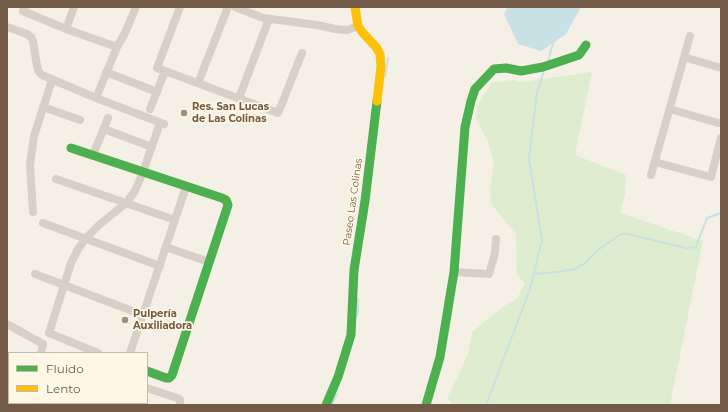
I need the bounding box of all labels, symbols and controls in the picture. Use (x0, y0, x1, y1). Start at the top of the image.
place label: Res. San Lucas de Las Colinas (192, 101, 269, 124)
marker: Res. San Lucas de Las Colinas (179, 108, 189, 118)
street label: Paseo Las Colinas (341, 158, 365, 246)
place label: Pulpería Auxiliadora (133, 308, 192, 332)
marker: Pulpería Auxiliadora (120, 315, 130, 325)
legend (8, 352, 148, 404)
text: Fluido (46, 361, 84, 376)
text: Lento (46, 381, 81, 396)

